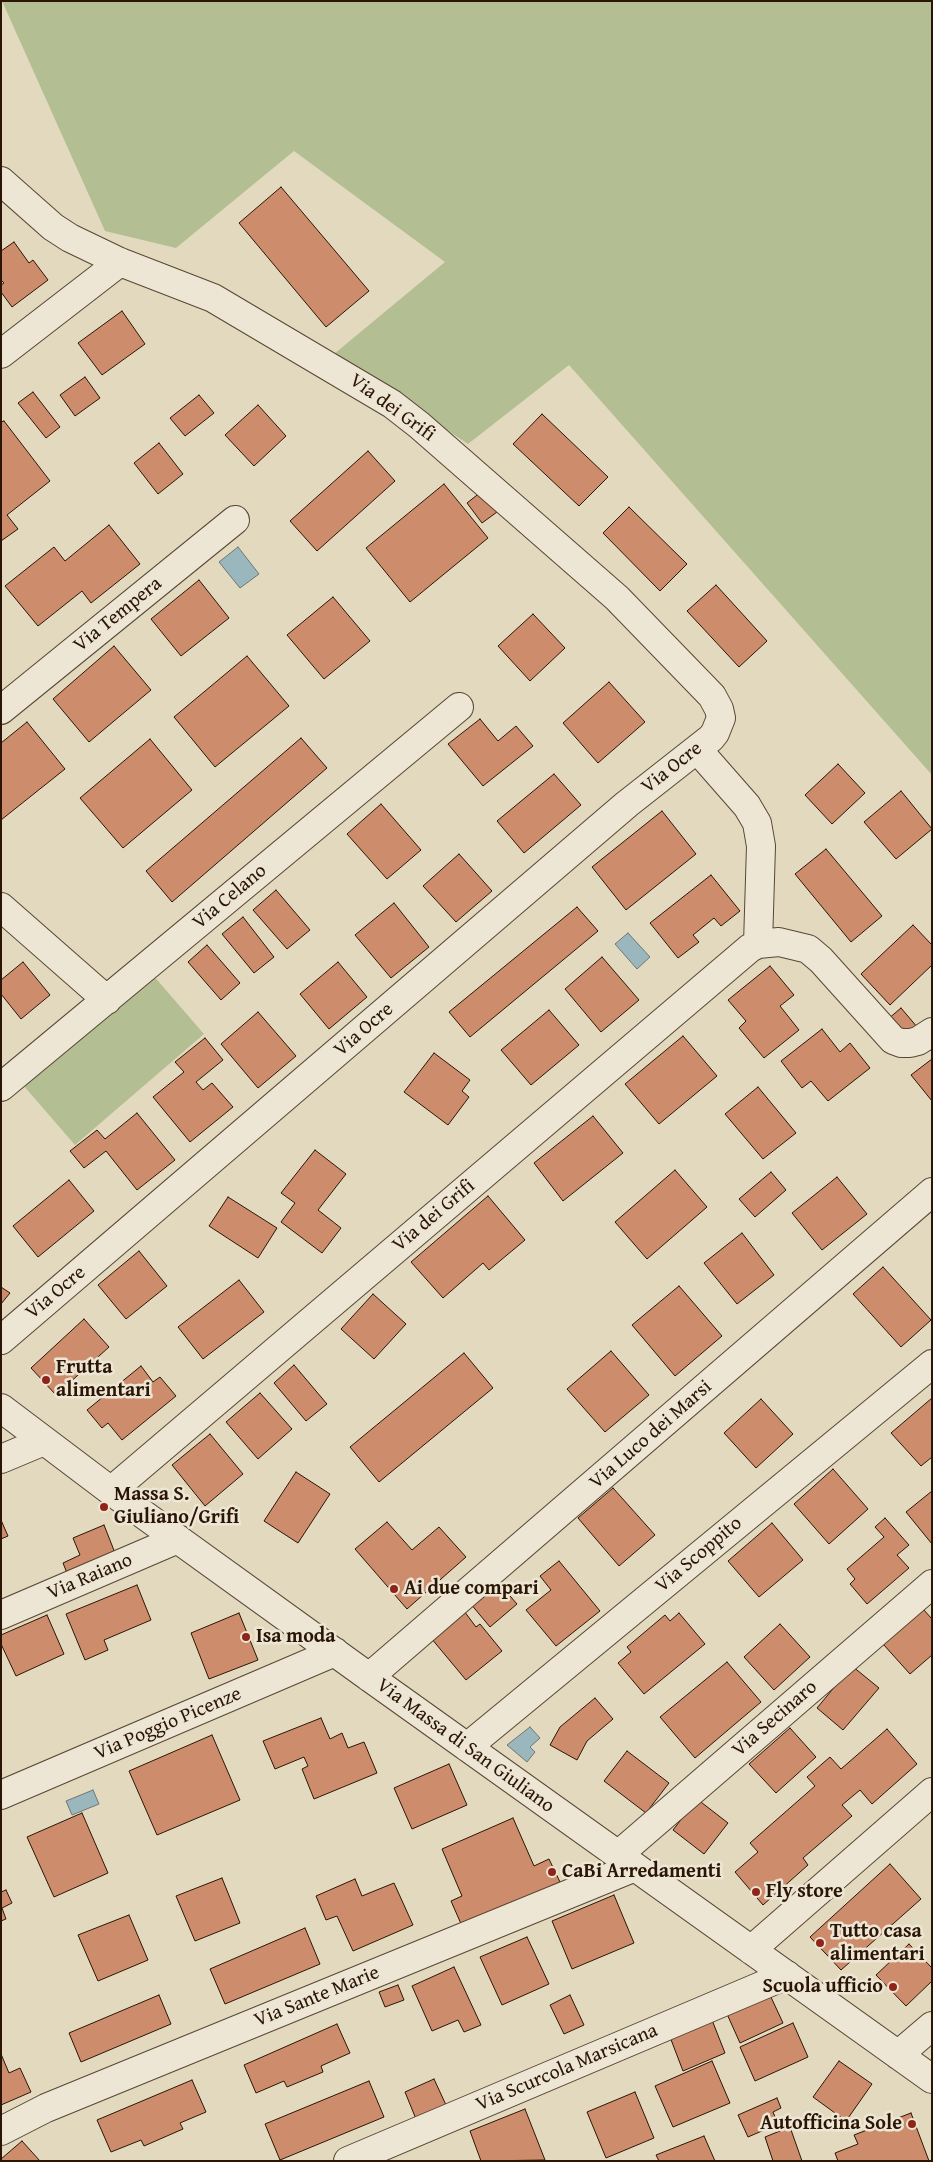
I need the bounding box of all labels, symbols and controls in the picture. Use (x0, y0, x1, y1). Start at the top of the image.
street label: Via dei Grifi (344, 369, 440, 447)
street label: Via Tempera (69, 572, 167, 658)
street label: Via Ocre (637, 737, 707, 799)
street label: Via Celano (188, 859, 272, 935)
street label: Via Ocre (329, 998, 399, 1062)
street label: Via dei Grifi (388, 1175, 480, 1257)
street label: Via Ocre (21, 1261, 91, 1325)
place label: Frutta alimentari (56, 1356, 151, 1403)
marker: Frutta alimentari (40, 1374, 52, 1386)
street label: Via Luco dei Marsi (585, 1375, 717, 1495)
place label: Massa S. Giuliano/Grifi (114, 1483, 239, 1530)
marker: Massa S. Giuliano/Grifi (98, 1501, 110, 1513)
street label: Via Scoppito (651, 1512, 747, 1598)
street label: Via Raiano (44, 1548, 136, 1606)
place label: Ai due compari (404, 1577, 539, 1601)
marker: Ai due compari (388, 1583, 400, 1595)
place label: Isa moda (256, 1625, 336, 1649)
marker: Isa moda (240, 1631, 252, 1643)
street label: Via Massa di San Giuliano (371, 1673, 559, 1819)
street label: Via Secinaro (727, 1675, 823, 1763)
street label: Via Poggio Picenze (91, 1682, 245, 1766)
place label: CaBi Arredamenti (562, 1860, 721, 1884)
marker: CaBi Arredamenti (546, 1866, 558, 1878)
place label: Fly store (766, 1880, 843, 1904)
marker: Fly store (750, 1886, 762, 1898)
place label: Tutto casa alimentari (830, 1920, 925, 1967)
marker: Tutto casa alimentari (814, 1937, 826, 1949)
street label: Via Sante Marie (251, 1961, 383, 2033)
place label: Scuola ufficio (763, 1975, 883, 1999)
marker: Scuola ufficio (887, 1981, 899, 1993)
street label: Via Scurcola Marsicana (472, 2019, 662, 2117)
place label: Autofficina Sole (760, 2112, 902, 2136)
marker: Autofficina Sole (906, 2118, 918, 2130)

